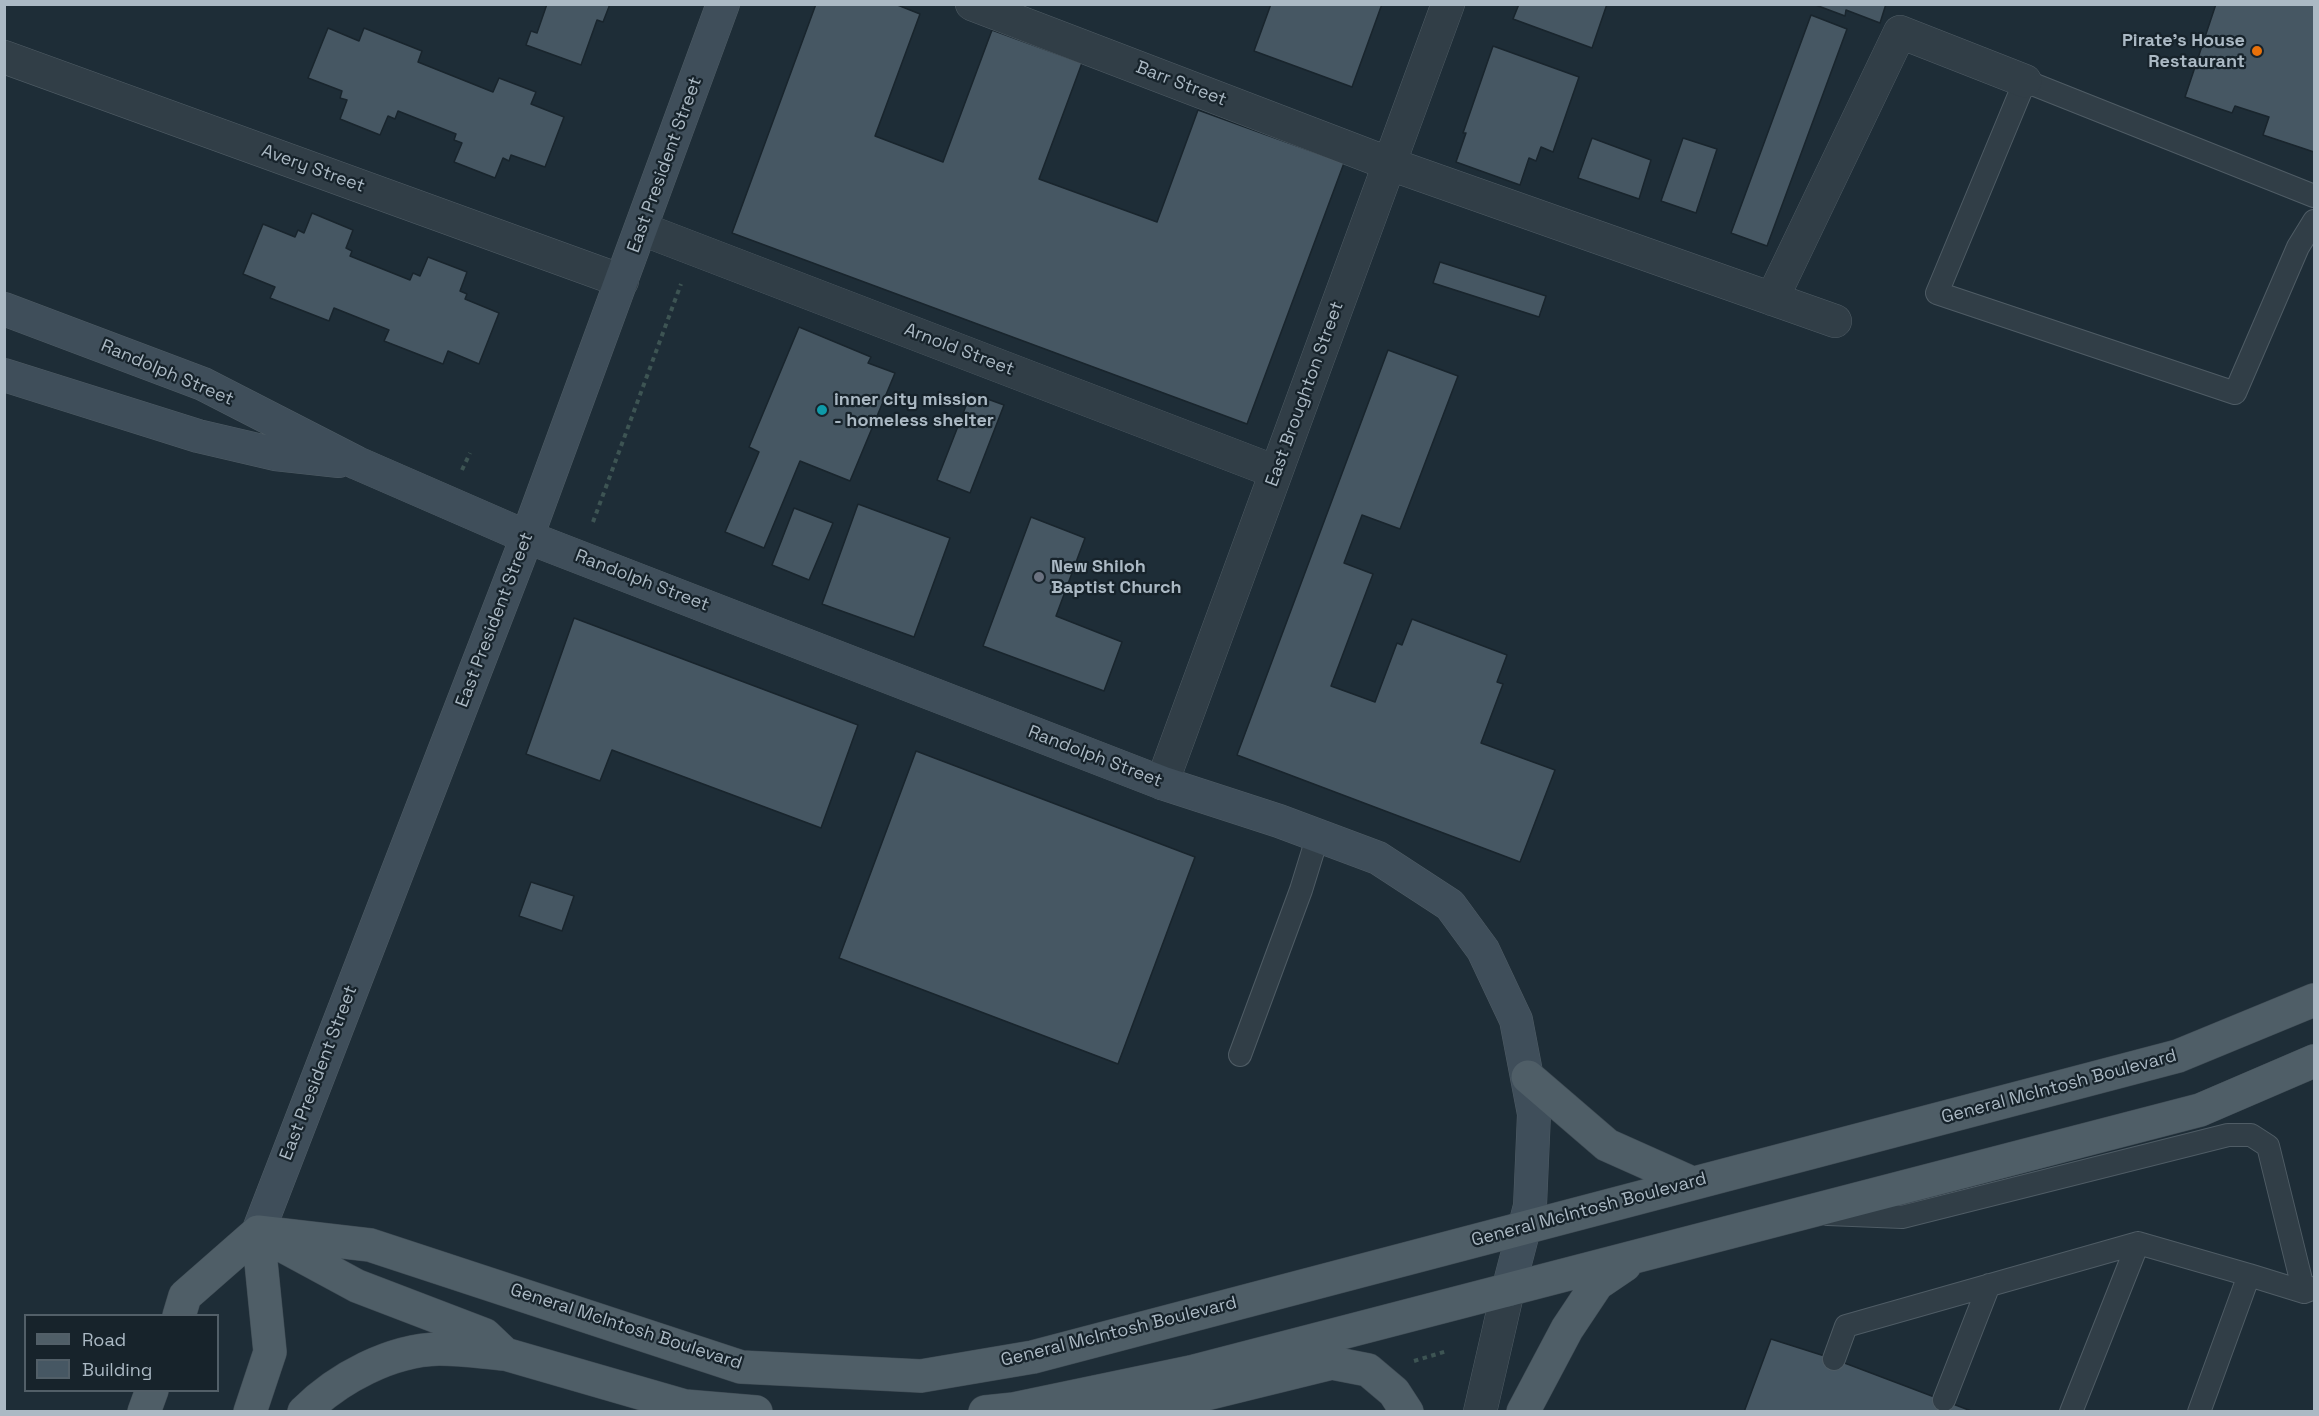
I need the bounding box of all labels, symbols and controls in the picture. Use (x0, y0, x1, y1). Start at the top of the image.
place label: Pirate's House Restaurant (2122, 30, 2245, 72)
marker: Pirate's House Restaurant (2250, 44, 2264, 58)
street label: Barr Street (1133, 57, 1229, 111)
street label: East President Street (623, 74, 707, 256)
street label: Avery Street (258, 140, 368, 198)
street label: East Broughton Street (1261, 299, 1349, 489)
street label: Arnold Street (901, 319, 1017, 381)
street label: Randolph Street (97, 335, 237, 411)
place label: inner city mission - homeless shelter (834, 389, 994, 432)
marker: inner city mission - homeless shelter (815, 403, 829, 417)
street label: East President Street (452, 530, 538, 710)
street label: Randolph Street (572, 545, 712, 617)
place label: New Shiloh Baptist Church (1051, 556, 1182, 598)
marker: New Shiloh Baptist Church (1032, 570, 1046, 584)
street label: Randolph Street (1025, 721, 1165, 793)
street label: East President Street (276, 983, 362, 1163)
street label: General McIntosh Boulevard (1939, 1045, 2179, 1129)
street label: General McIntosh Boulevard (1469, 1168, 1709, 1252)
street label: General McIntosh Boulevard (507, 1279, 745, 1375)
street label: General McIntosh Boulevard (999, 1292, 1239, 1372)
legend (24, 1314, 219, 1392)
text: Road (82, 1328, 126, 1351)
text: Building (82, 1358, 152, 1381)

